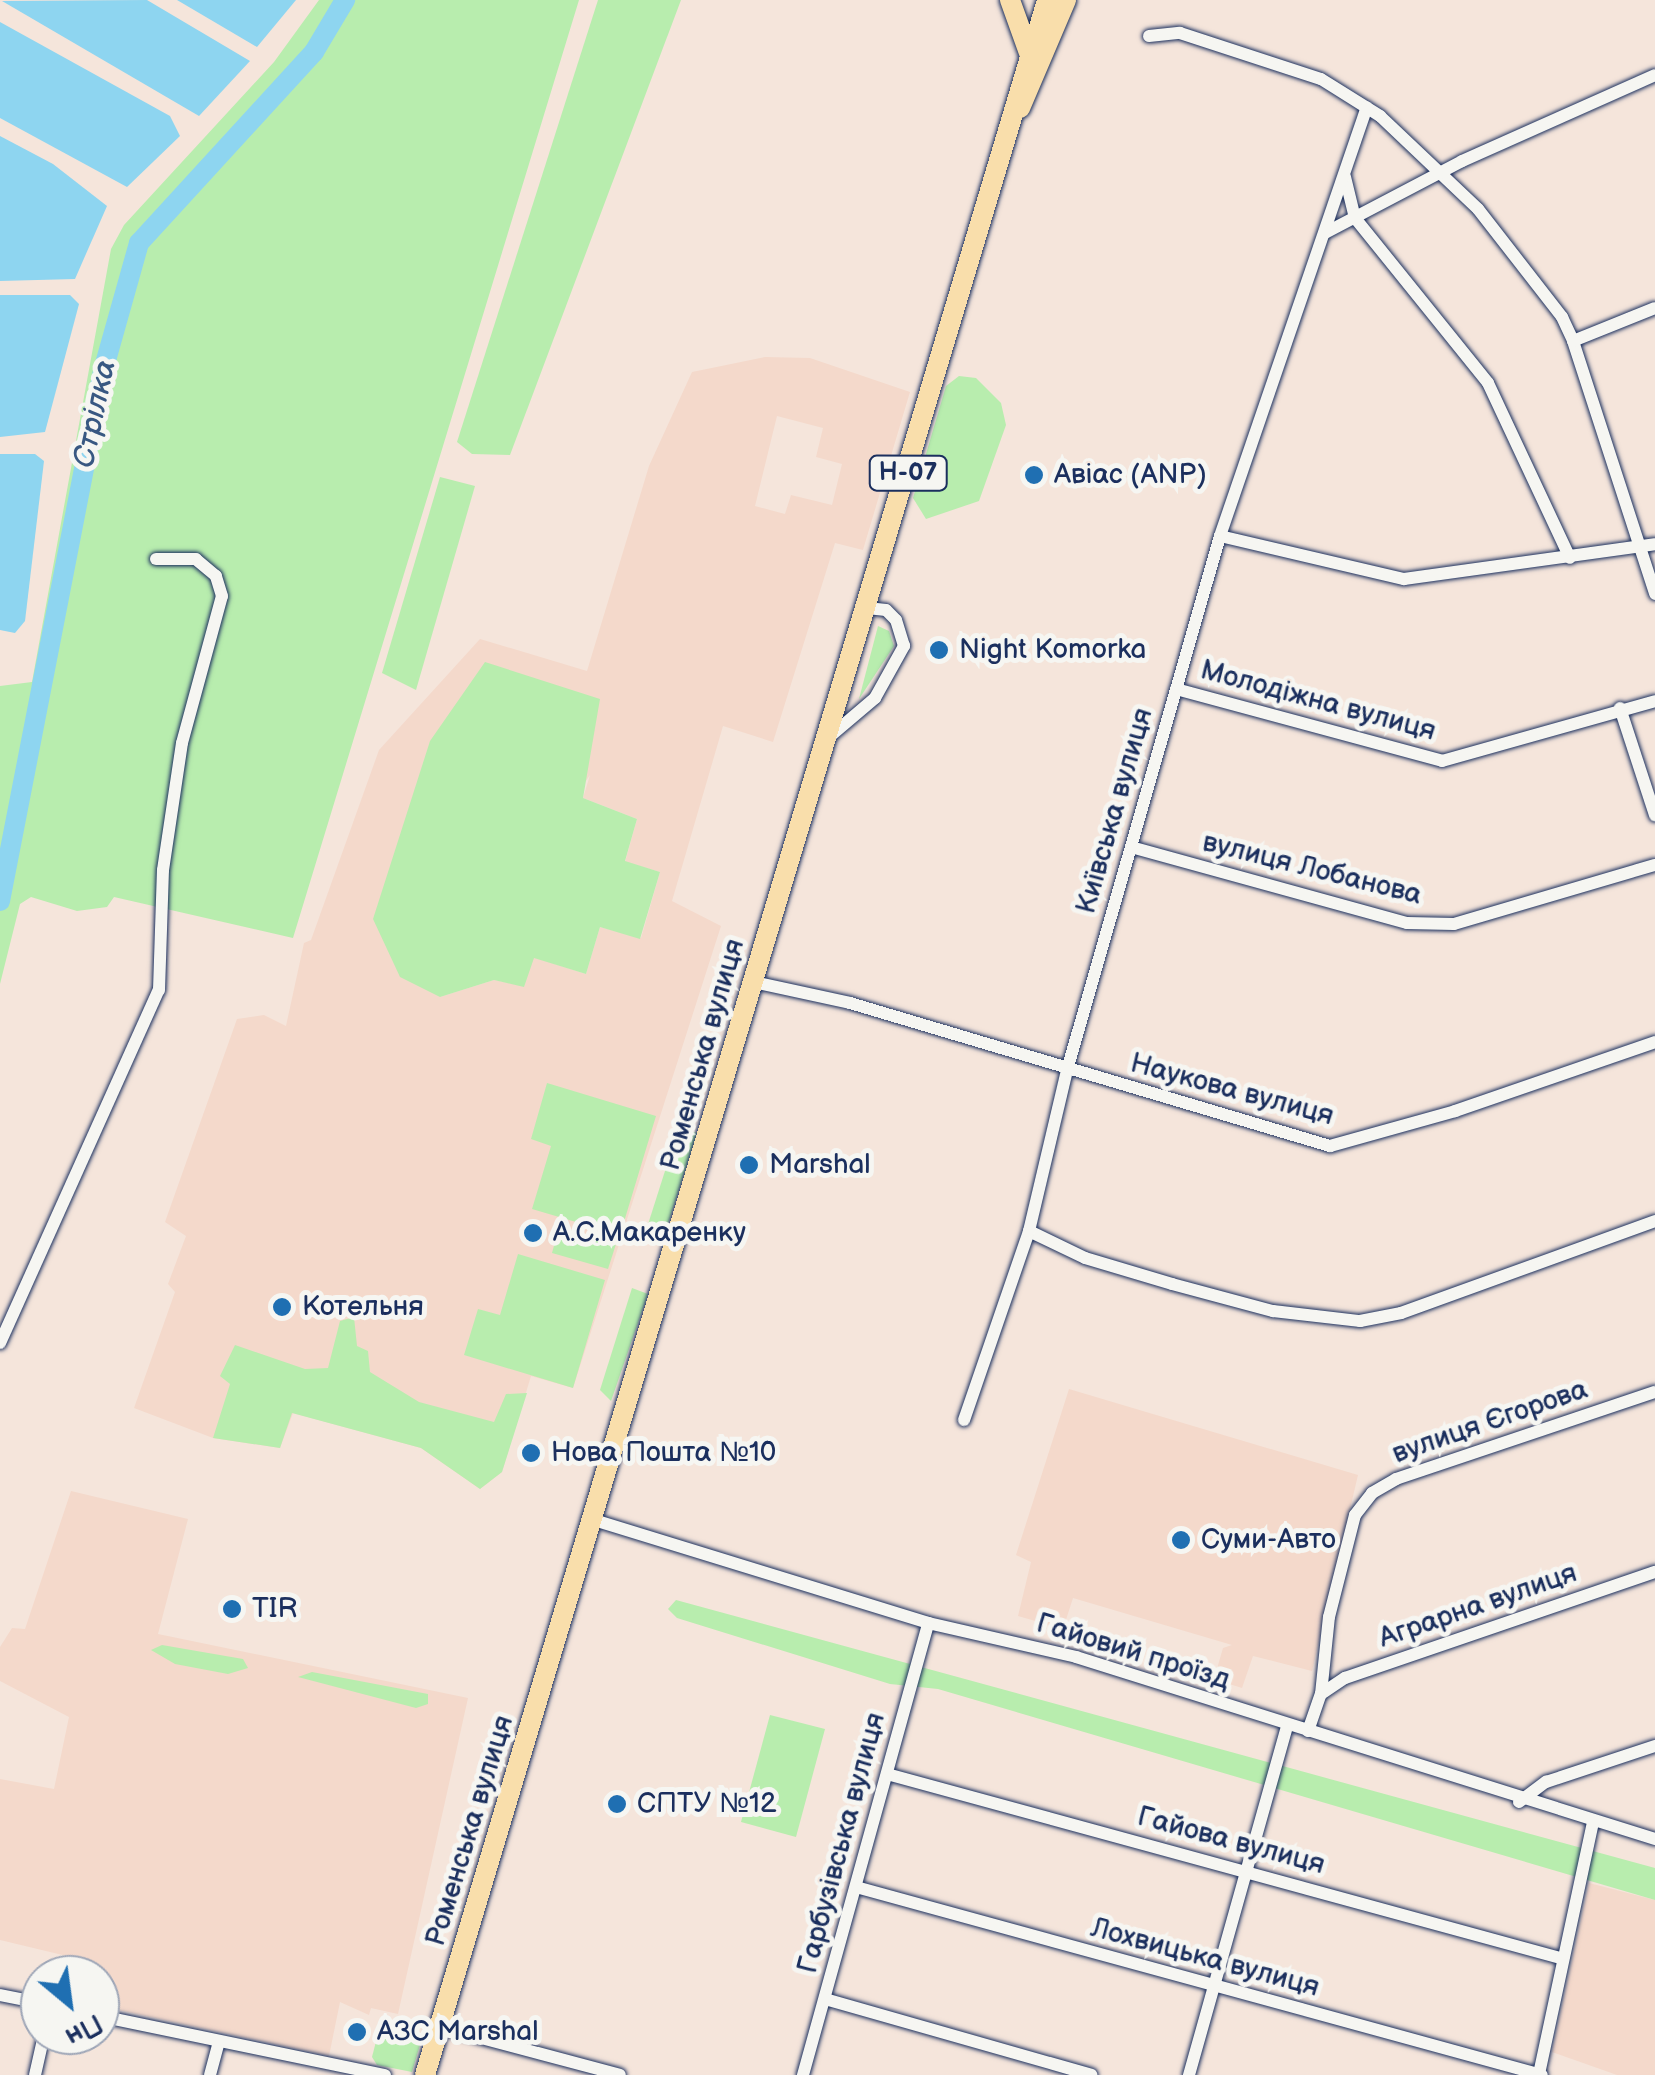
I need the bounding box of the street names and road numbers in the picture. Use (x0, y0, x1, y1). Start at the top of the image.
road number: Н-07 (868, 453, 948, 493)
street label: Молодіжна вулиця (1197, 653, 1439, 749)
street label: Київська вулиця (1070, 704, 1160, 918)
street label: вулиця Лобанова (1199, 826, 1425, 912)
street label: Роменська вулиця (654, 935, 752, 1175)
street label: Наукова вулиця (1127, 1047, 1337, 1133)
street label: вулиця Єгорова (1388, 1373, 1592, 1471)
street label: Аграрна вулиця (1375, 1556, 1581, 1656)
street label: Гайовий проїзд (1032, 1607, 1234, 1697)
street label: Гарбузівська вулиця (791, 1709, 893, 1977)
street label: Роменська вулиця (419, 1712, 521, 1950)
street label: Гайова вулиця (1134, 1800, 1328, 1882)
street label: Лохвицька вулиця (1087, 1911, 1323, 2005)

